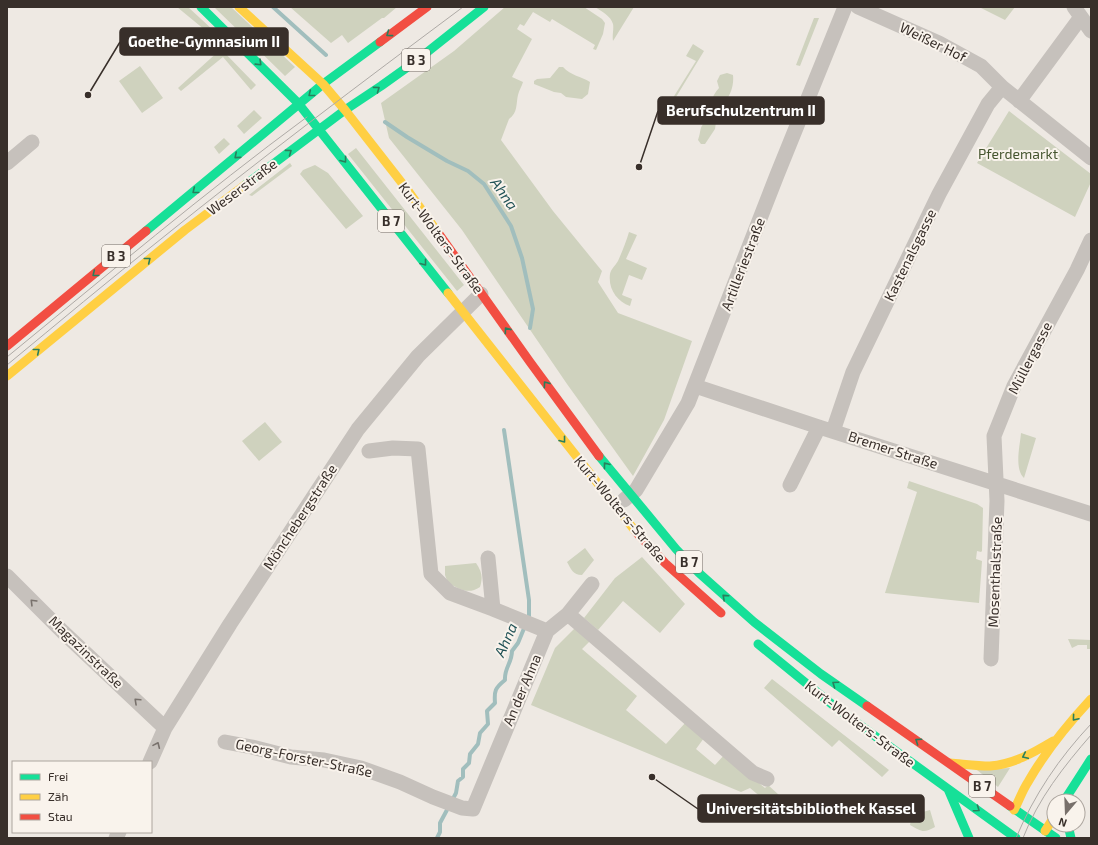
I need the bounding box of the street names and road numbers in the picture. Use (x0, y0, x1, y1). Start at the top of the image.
street label: Weißer Hof (897, 18, 970, 65)
road number: B 3 (402, 49, 430, 71)
street label: Weserstraße (203, 155, 280, 219)
street label: Kurt-Wolters-Straße (395, 179, 487, 297)
street label: Kastenalsgasse (880, 206, 939, 304)
road number: B 7 (378, 210, 404, 232)
street label: Artilleriestraße (717, 215, 768, 313)
road number: B 3 (102, 245, 130, 267)
street label: Müllergasse (1004, 319, 1055, 397)
street label: Bremer Straße (846, 427, 940, 472)
street label: Kurt-Wolters-Straße (571, 452, 670, 565)
street label: Mönchebergstraße (259, 461, 340, 573)
street label: Mosenthalstraße (984, 516, 1005, 628)
road number: B 7 (676, 551, 702, 573)
street label: Magazinstraße (46, 612, 127, 691)
street label: An der Ahna (499, 651, 544, 728)
street label: Kurt-Wolters-Straße (802, 677, 919, 771)
street label: Georg-Forster-Straße (234, 735, 374, 780)
road number: B 7 (969, 775, 995, 797)

